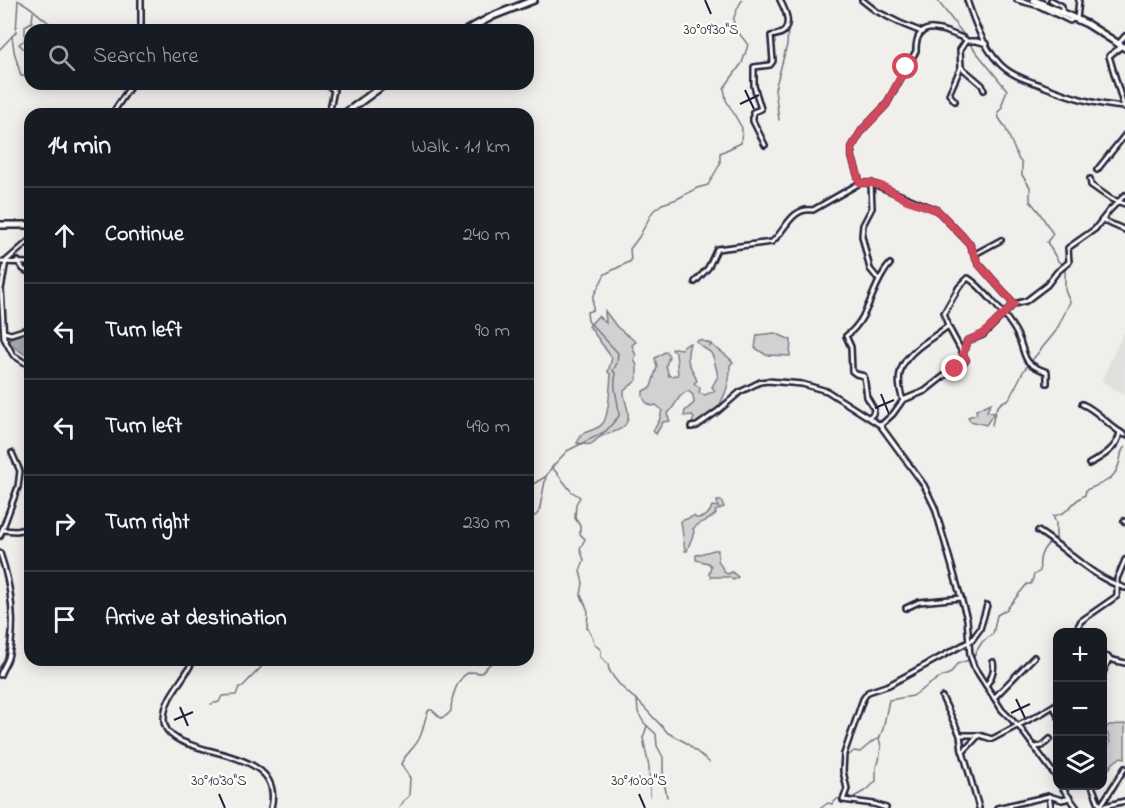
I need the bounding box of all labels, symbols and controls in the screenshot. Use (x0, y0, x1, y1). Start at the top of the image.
text: 30°09'30"S (683, 19, 739, 41)
search box (24, 24, 534, 90)
icon: search (45, 41, 78, 74)
text: Search here (93, 41, 198, 73)
route start (892, 53, 918, 79)
text: 14 min (48, 128, 111, 166)
text: Walk · 1.1 km (411, 133, 510, 162)
icon: ahead (48, 219, 81, 252)
text: Continue (105, 219, 184, 251)
text: 240 m (463, 221, 510, 250)
icon: left (48, 315, 81, 348)
text: Turn left (105, 315, 182, 347)
text: 90 m (475, 317, 510, 346)
route end (941, 355, 967, 381)
icon: left (48, 411, 81, 444)
text: Turn left (105, 411, 182, 443)
text: 490 m (467, 413, 510, 442)
icon: right (48, 507, 81, 540)
text: Turn right (105, 507, 190, 539)
text: 230 m (463, 509, 510, 538)
icon: arrive (48, 603, 81, 636)
text: Arrive at destination (105, 603, 287, 635)
map controls (1053, 628, 1107, 790)
button: + (1053, 628, 1107, 682)
button: − (1053, 682, 1107, 736)
button: layers (1053, 736, 1107, 790)
text: 30°10'30"S (191, 770, 247, 792)
text: 30°10'00"S (611, 770, 667, 792)

